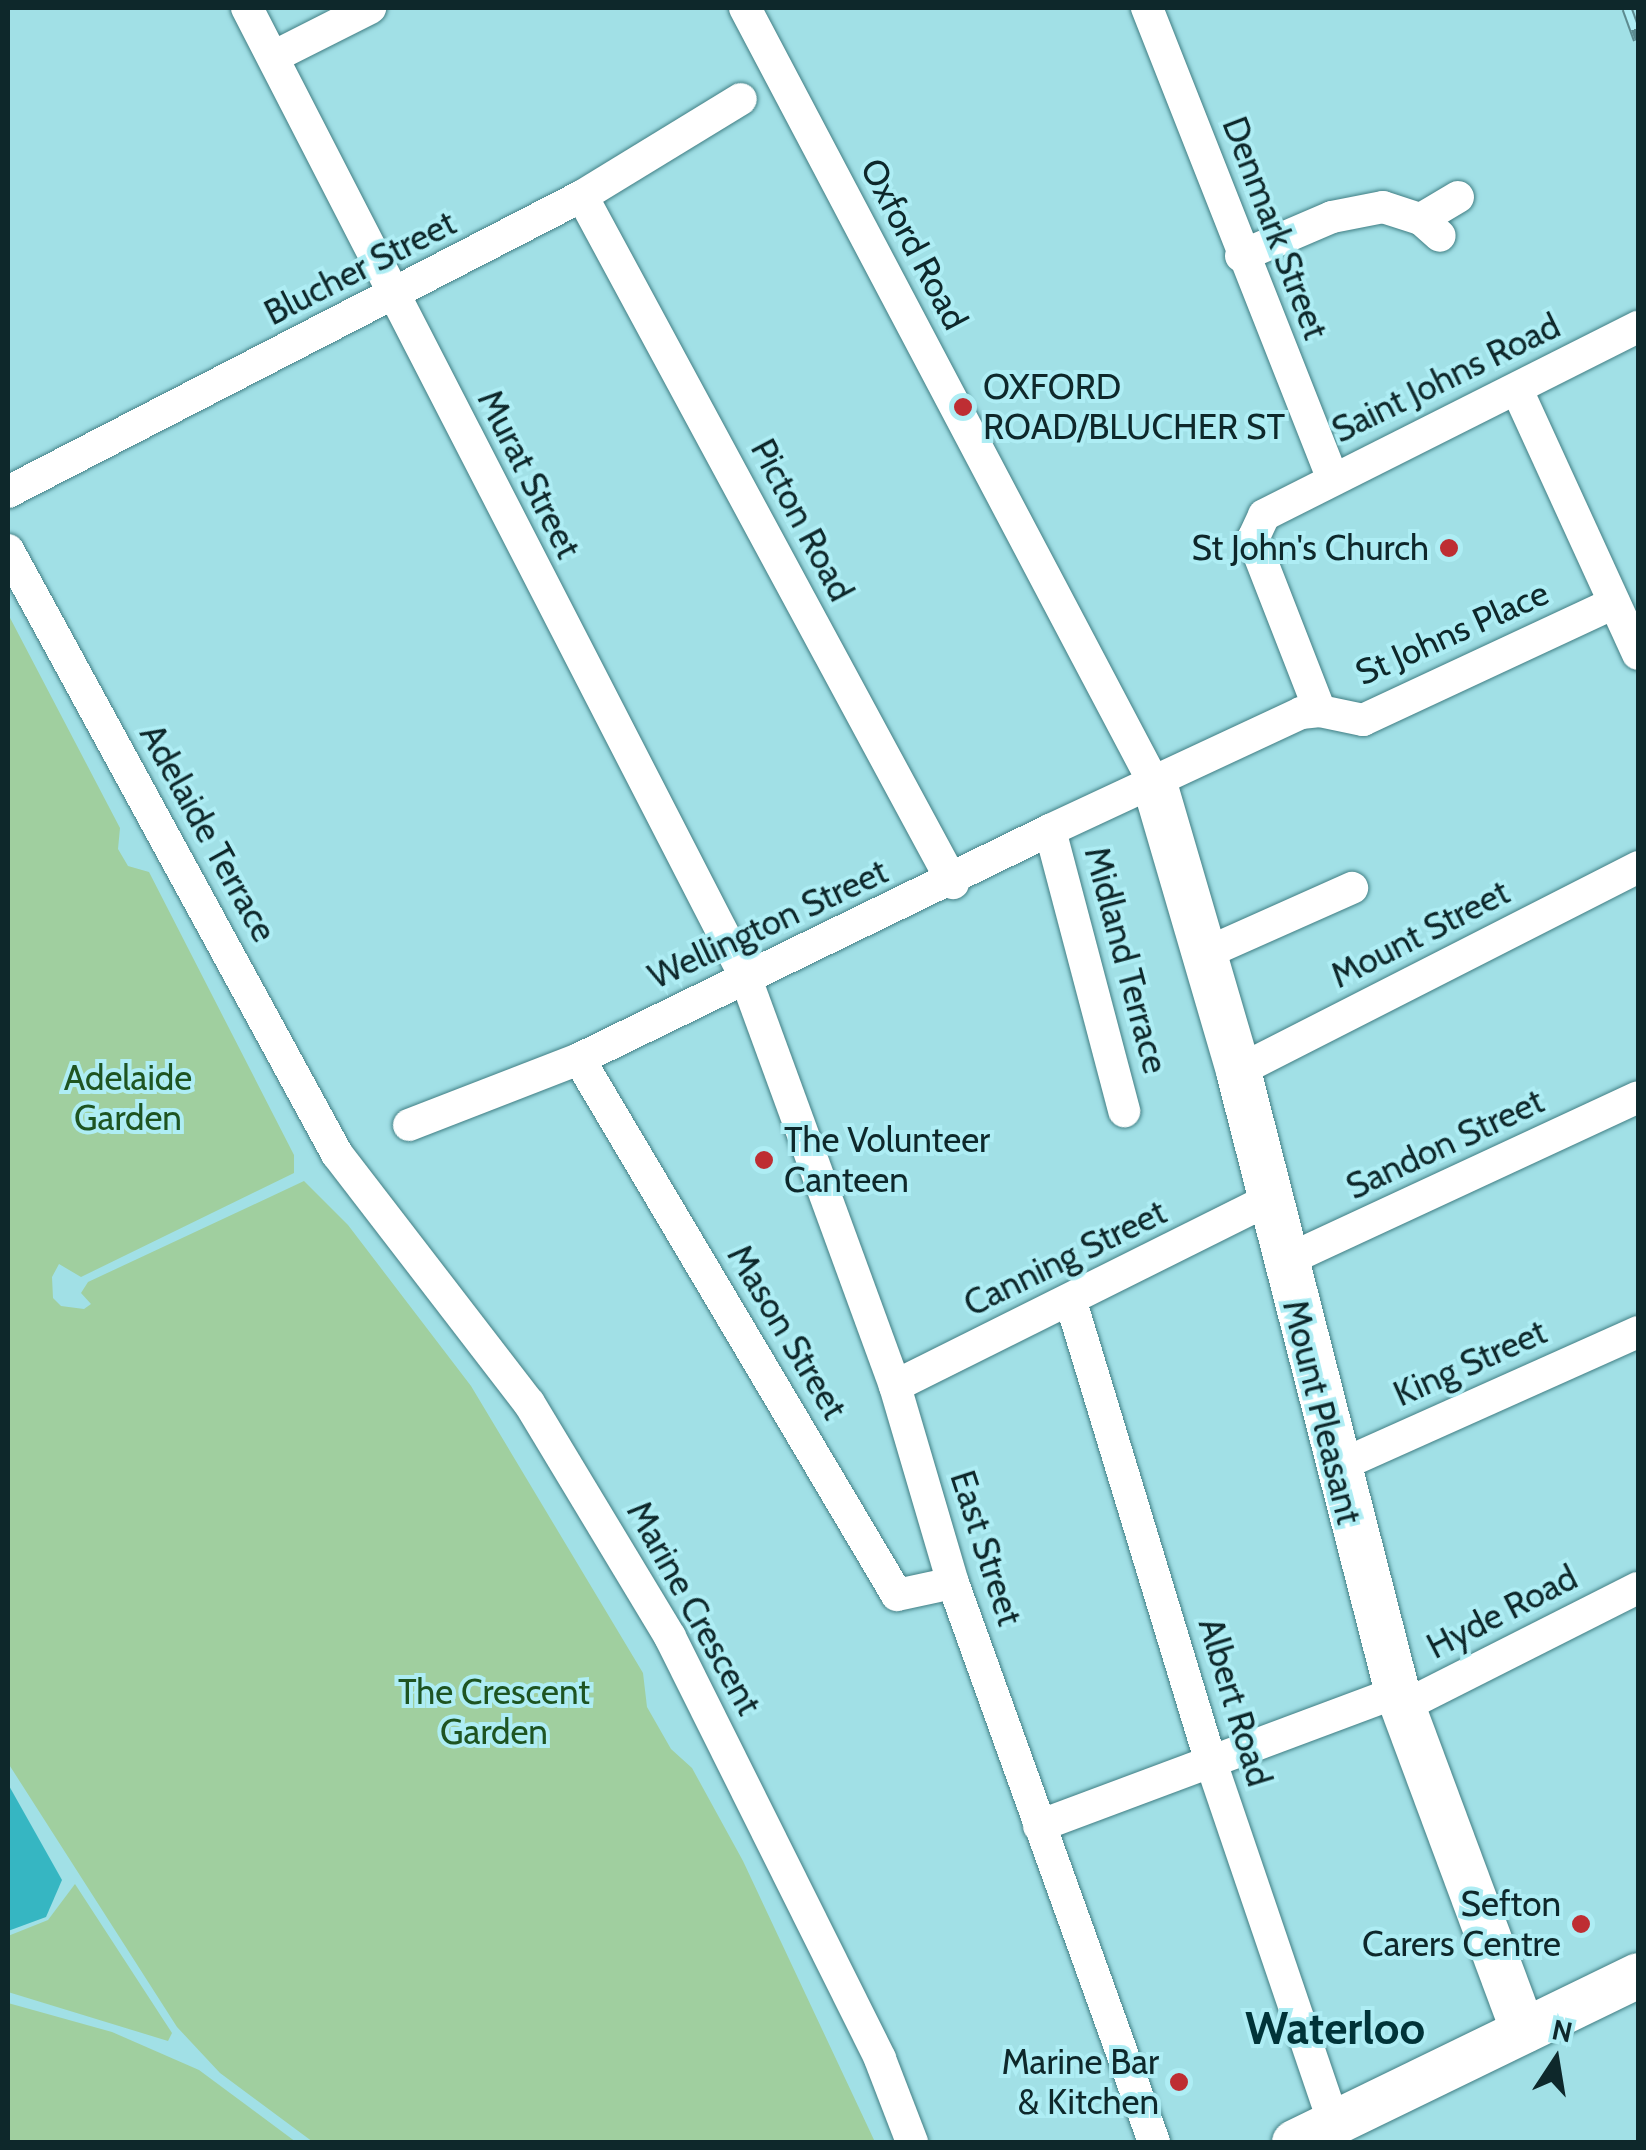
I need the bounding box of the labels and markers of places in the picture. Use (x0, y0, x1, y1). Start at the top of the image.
place label: OXFORD ROAD/BLUCHER ST (983, 366, 1285, 448)
marker: OXFORD ROAD/BLUCHER ST (952, 396, 974, 418)
place label: St John's Church (1192, 527, 1429, 569)
marker: St John's Church (1438, 537, 1460, 559)
place label: The Volunteer Canteen (784, 1119, 990, 1201)
marker: The Volunteer Canteen (753, 1149, 775, 1171)
place label: Sefton Carers Centre (1362, 1883, 1561, 1965)
marker: Sefton Carers Centre (1570, 1913, 1592, 1935)
place label: Marine Bar & Kitchen (1001, 2041, 1159, 2123)
marker: Marine Bar & Kitchen (1168, 2071, 1190, 2093)

